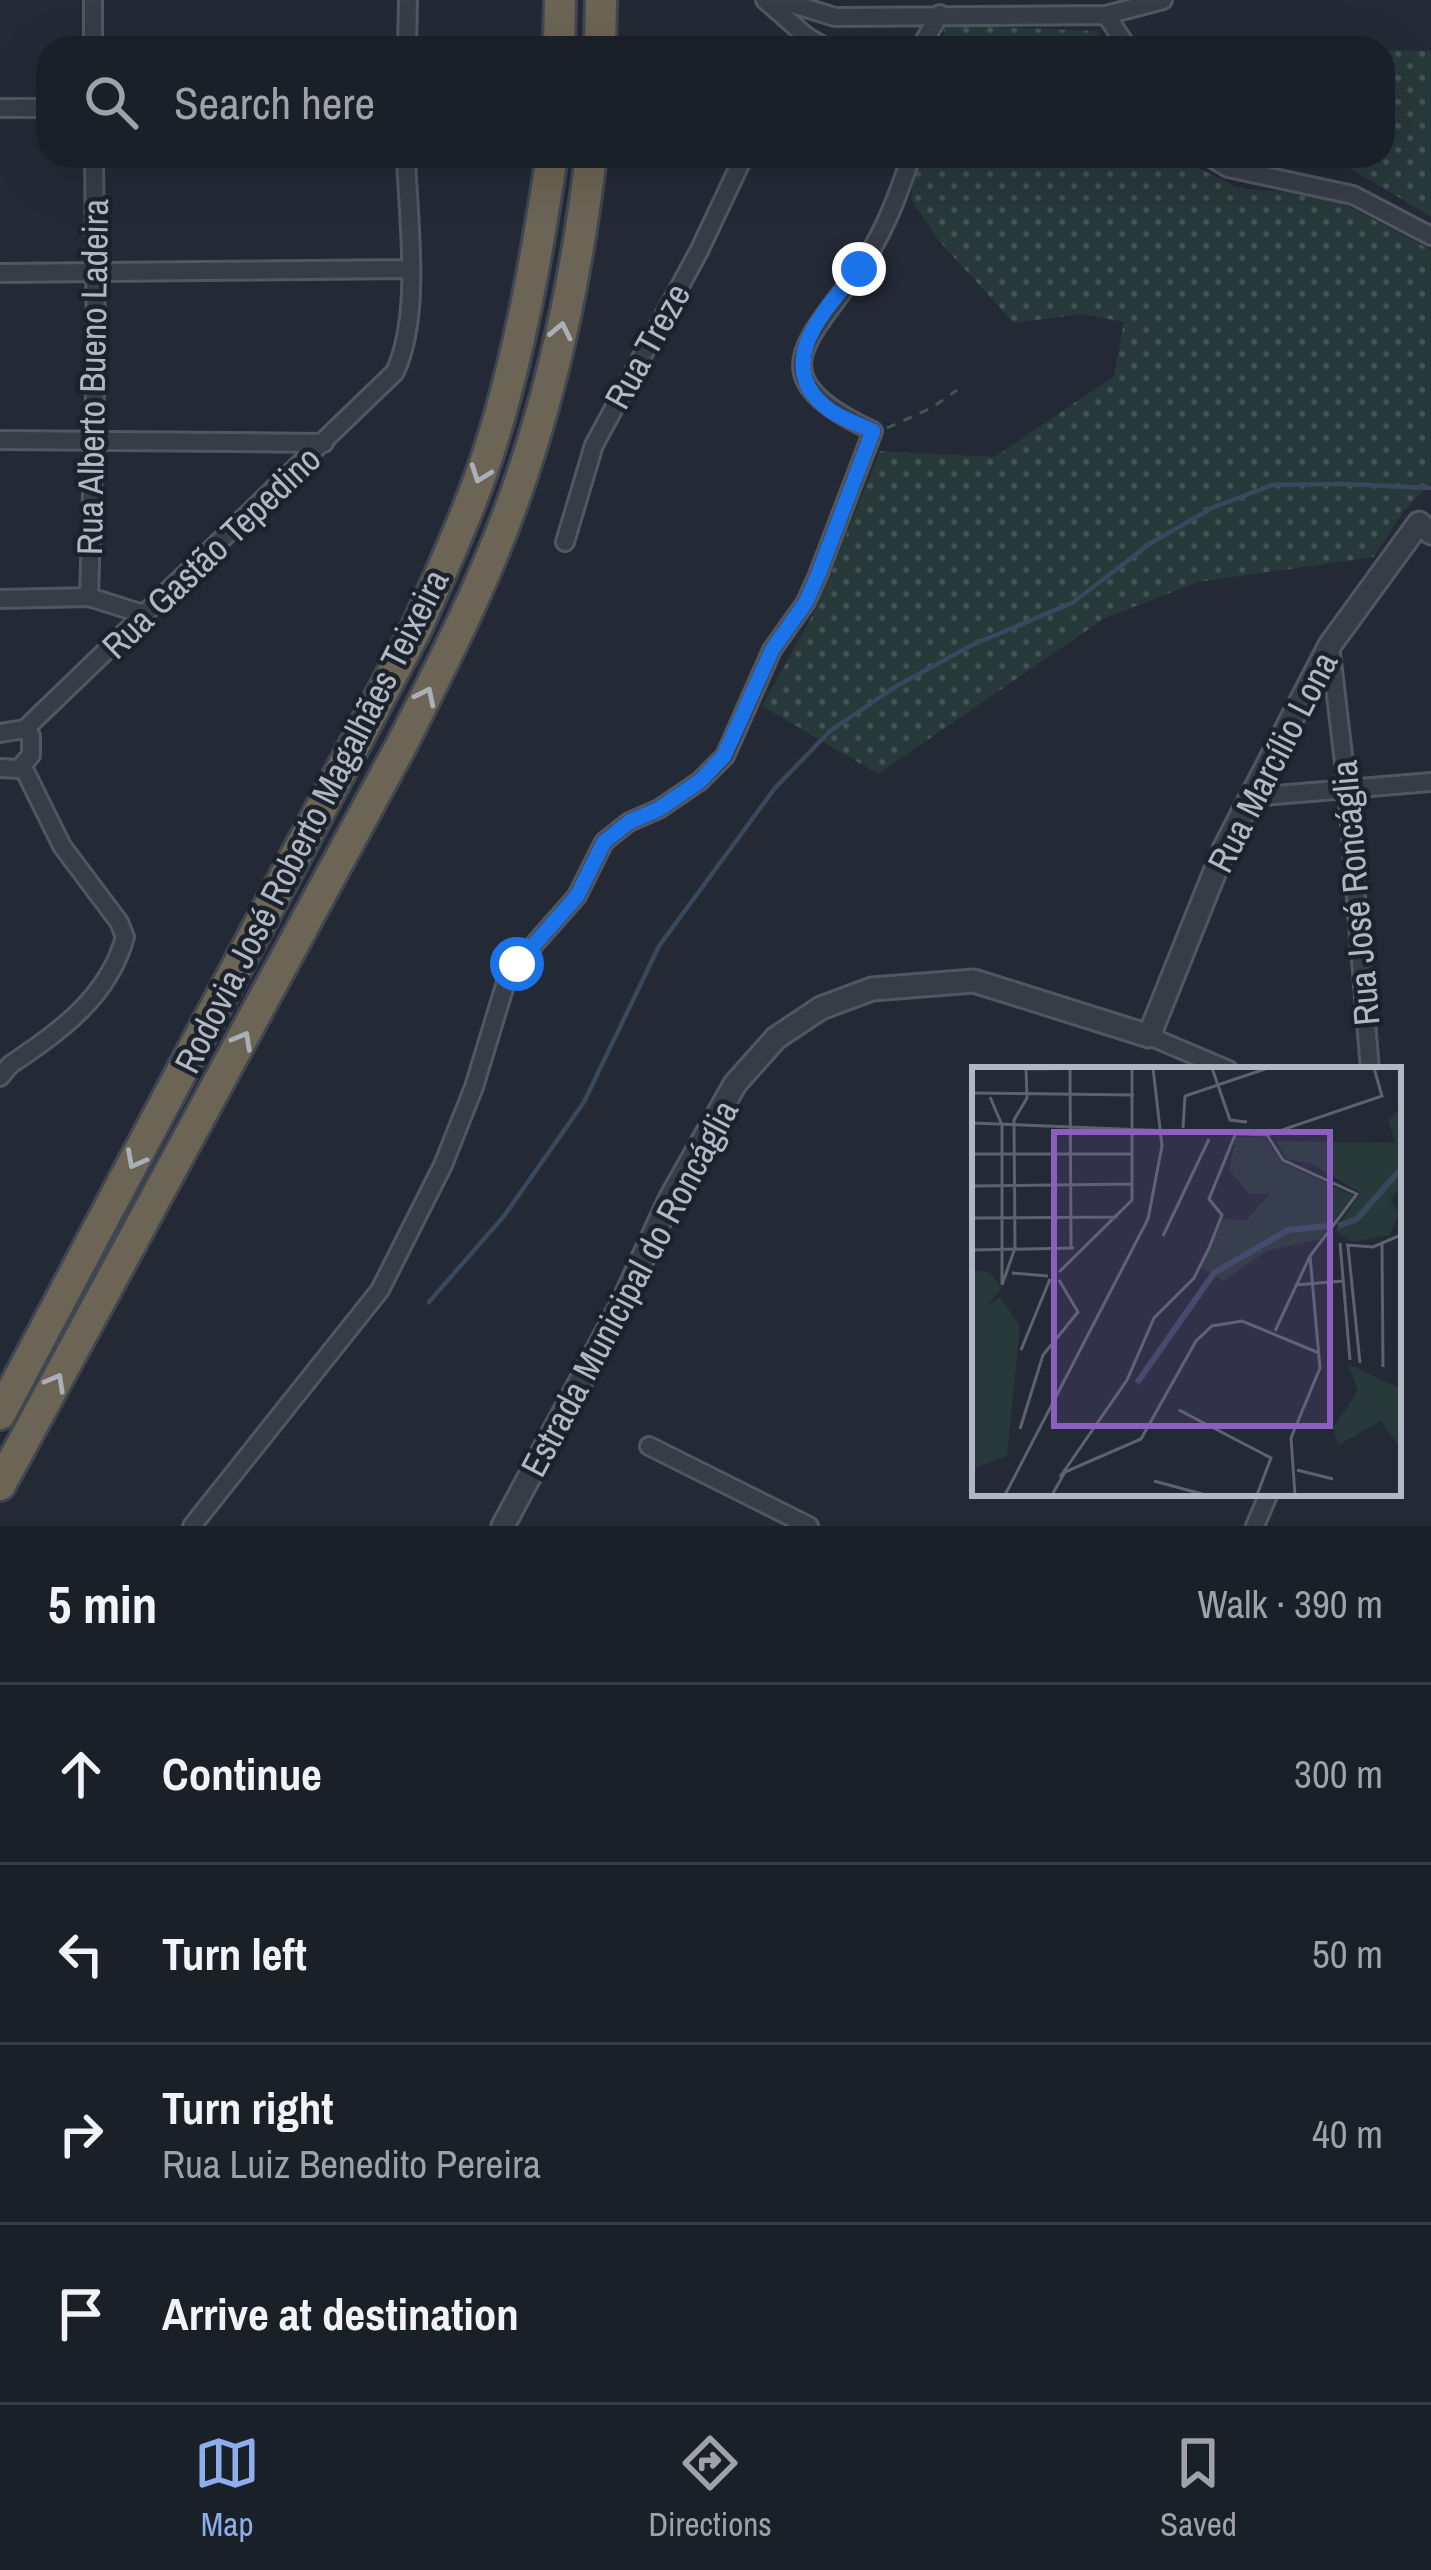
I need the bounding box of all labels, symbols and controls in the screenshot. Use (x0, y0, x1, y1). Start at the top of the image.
search box (36, 36, 1395, 168)
icon: search (78, 69, 144, 135)
text: Search here (174, 72, 375, 133)
street label: Rua Alberto Bueno Ladeira (65, 199, 119, 555)
route end (832, 242, 886, 296)
street label: Rua Treze (593, 275, 701, 417)
one-way arrow (547, 322, 573, 342)
street label: Rua Gastão Tepedino (91, 435, 331, 669)
one-way arrow (470, 463, 494, 484)
street label: Rodovia José Roberto Magalhães Teixeira (163, 561, 459, 1081)
street label: Rua Marcílio Lona (1196, 644, 1348, 880)
one-way arrow (412, 687, 436, 708)
street label: Rua José Roncáglia (1320, 758, 1390, 1028)
route start (490, 937, 544, 991)
one-way arrow (229, 1031, 252, 1052)
inset map (972, 1067, 1401, 1496)
street label: Estrada Municipal do Roncáglia (509, 1091, 749, 1485)
one-way arrow (126, 1147, 149, 1168)
one-way arrow (42, 1374, 65, 1395)
text: 5 min (48, 1570, 157, 1639)
text: Walk · 390 m (1198, 1578, 1383, 1630)
icon: ahead (48, 1741, 114, 1807)
text: Continue (162, 1743, 322, 1804)
text: 300 m (1294, 1748, 1383, 1800)
icon: left (48, 1921, 114, 1987)
text: Turn left (162, 1923, 307, 1984)
text: 50 m (1312, 1928, 1383, 1980)
text: Turn right (162, 2077, 334, 2138)
icon: right (48, 2101, 114, 2167)
text: 40 m (1312, 2108, 1383, 2160)
text: Rua Luiz Benedito Pereira (162, 2138, 541, 2190)
icon: arrive (48, 2281, 114, 2347)
text: Arrive at destination (162, 2283, 519, 2344)
tab: Map (194, 2430, 260, 2546)
tab: Directions (648, 2430, 772, 2546)
tab: Saved (1160, 2430, 1237, 2546)

